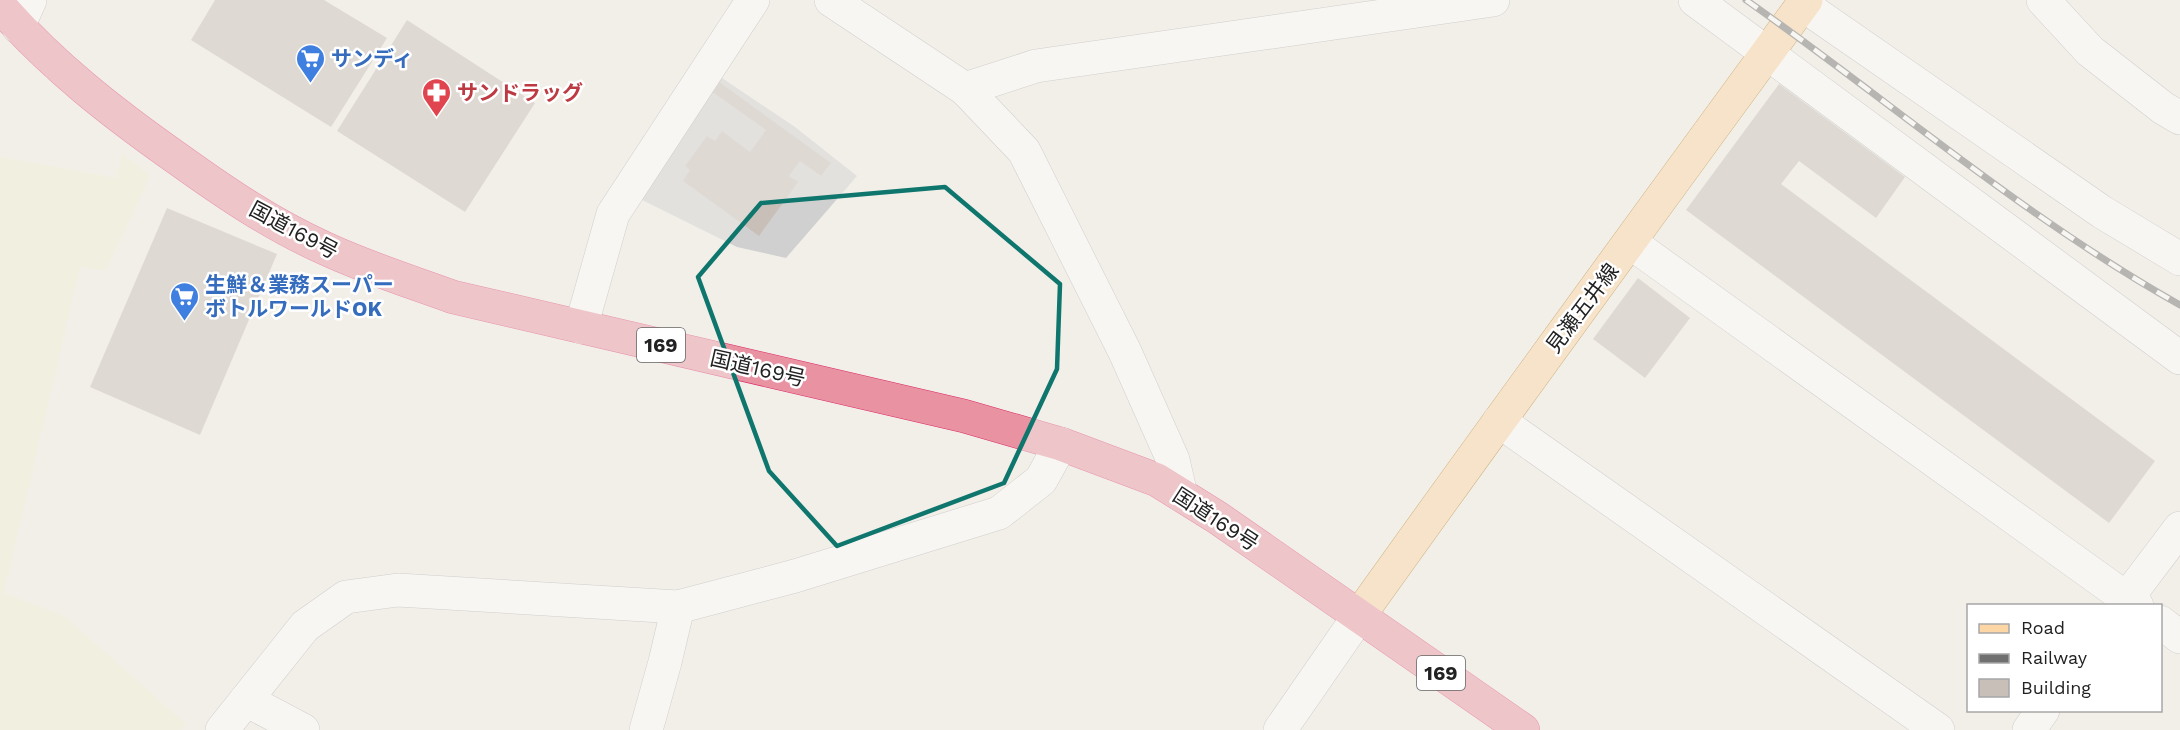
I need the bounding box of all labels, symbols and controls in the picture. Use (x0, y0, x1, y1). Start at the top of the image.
supermarket icon: サンディ (294, 42, 326, 84)
place label: サンディ (331, 46, 414, 71)
pharmacy icon: サンドラッグ (420, 76, 452, 118)
place label: サンドラッグ (457, 80, 583, 105)
street label: 国道169号 (245, 196, 343, 264)
street label: 見瀬五井線 (1540, 259, 1624, 357)
place label: 生鮮＆業務スーパー ボトルワールドOK (205, 272, 394, 321)
supermarket icon: 生鮮＆業務スーパー ボトルワールドOK (168, 280, 200, 322)
road number: 169 (637, 328, 685, 362)
street label: 国道169号 (708, 345, 808, 391)
street label: 国道169号 (1169, 482, 1263, 556)
legend (1967, 604, 2162, 712)
text: Road (2021, 617, 2065, 638)
text: Railway (2021, 647, 2088, 668)
road number: 169 (1417, 656, 1465, 690)
text: Building (2021, 677, 2091, 698)

